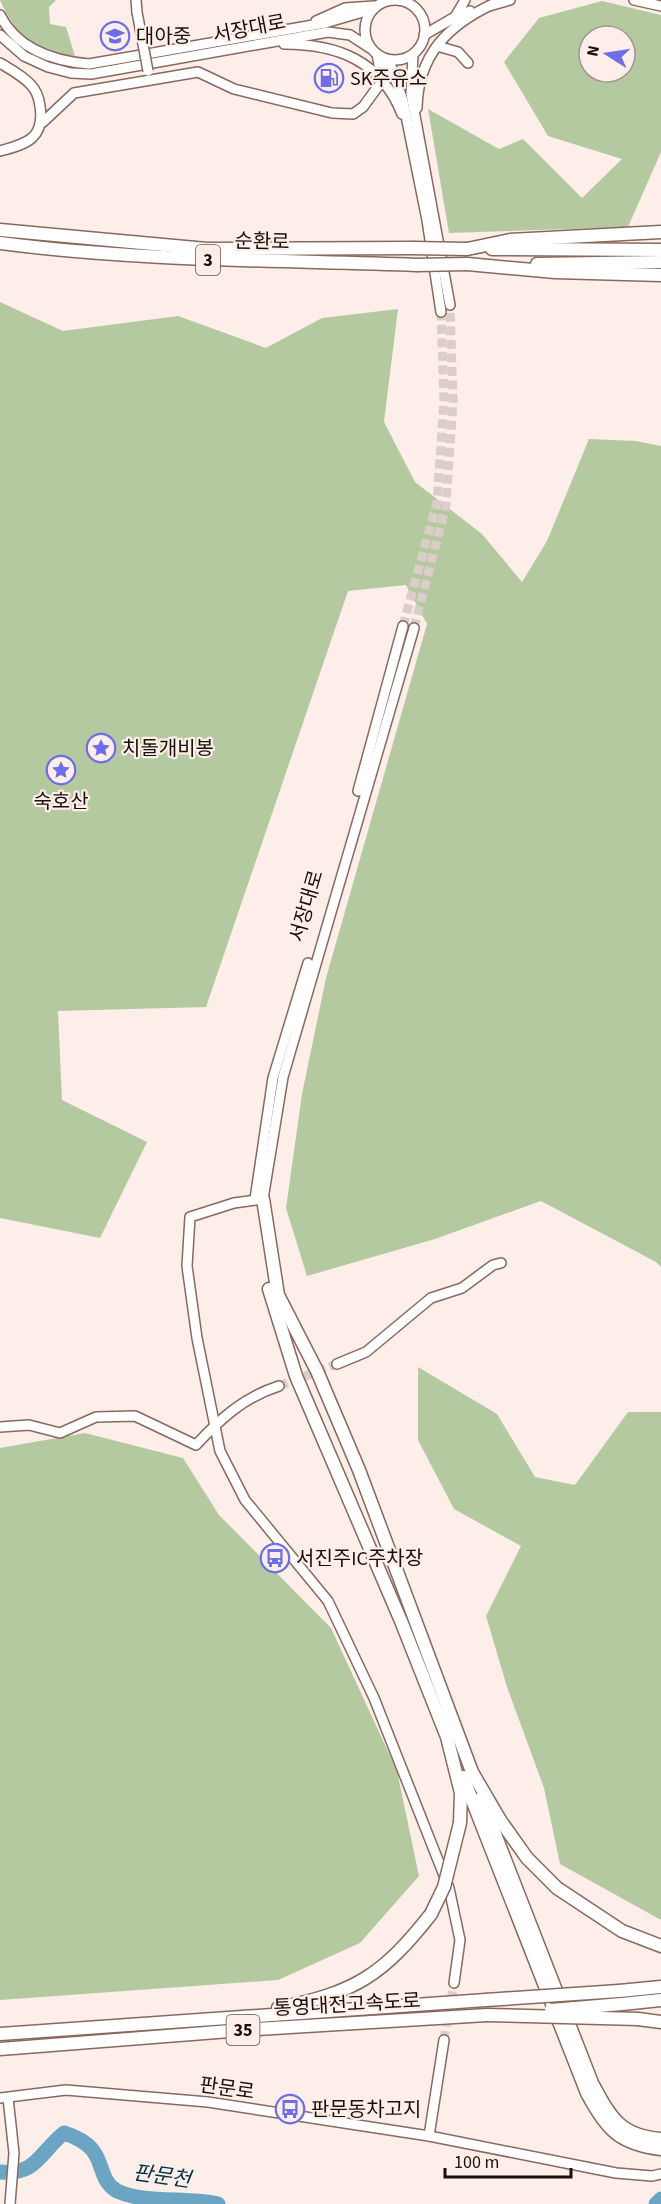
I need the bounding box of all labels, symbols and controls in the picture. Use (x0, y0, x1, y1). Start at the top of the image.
street label: 서장대로 (210, 8, 288, 50)
school or university icon: 대아중 (99, 20, 131, 52)
place label: 대아중 (136, 23, 191, 51)
north arrow (577, 24, 637, 84)
text: N (581, 44, 605, 59)
fuel station icon: SK주유소 (313, 62, 345, 94)
place label: SK주유소 (350, 65, 427, 93)
street label: 순환로 (234, 228, 290, 256)
road number: 3 (196, 245, 220, 275)
place icon: 치돌개비봉 (85, 732, 117, 764)
place label: 치돌개비봉 (122, 735, 214, 763)
place icon: 숙호산 (45, 754, 77, 786)
place label: 숙호산 (33, 788, 89, 816)
street label: 서장대로 (283, 867, 331, 946)
bus stop icon: 서진주IC주차장 (259, 1542, 291, 1574)
place label: 서진주IC주차장 (296, 1545, 423, 1573)
street label: 통영대전고속도로 (273, 1987, 421, 2023)
road number: 35 (226, 2015, 260, 2045)
street label: 판문로 (198, 2071, 256, 2107)
bus stop icon: 판문동차고지 (274, 2093, 306, 2125)
place label: 판문동차고지 (311, 2096, 421, 2124)
scale bar (445, 2141, 571, 2179)
text: 100 m (454, 2150, 499, 2175)
water label: 판문천 (131, 2157, 195, 2195)

